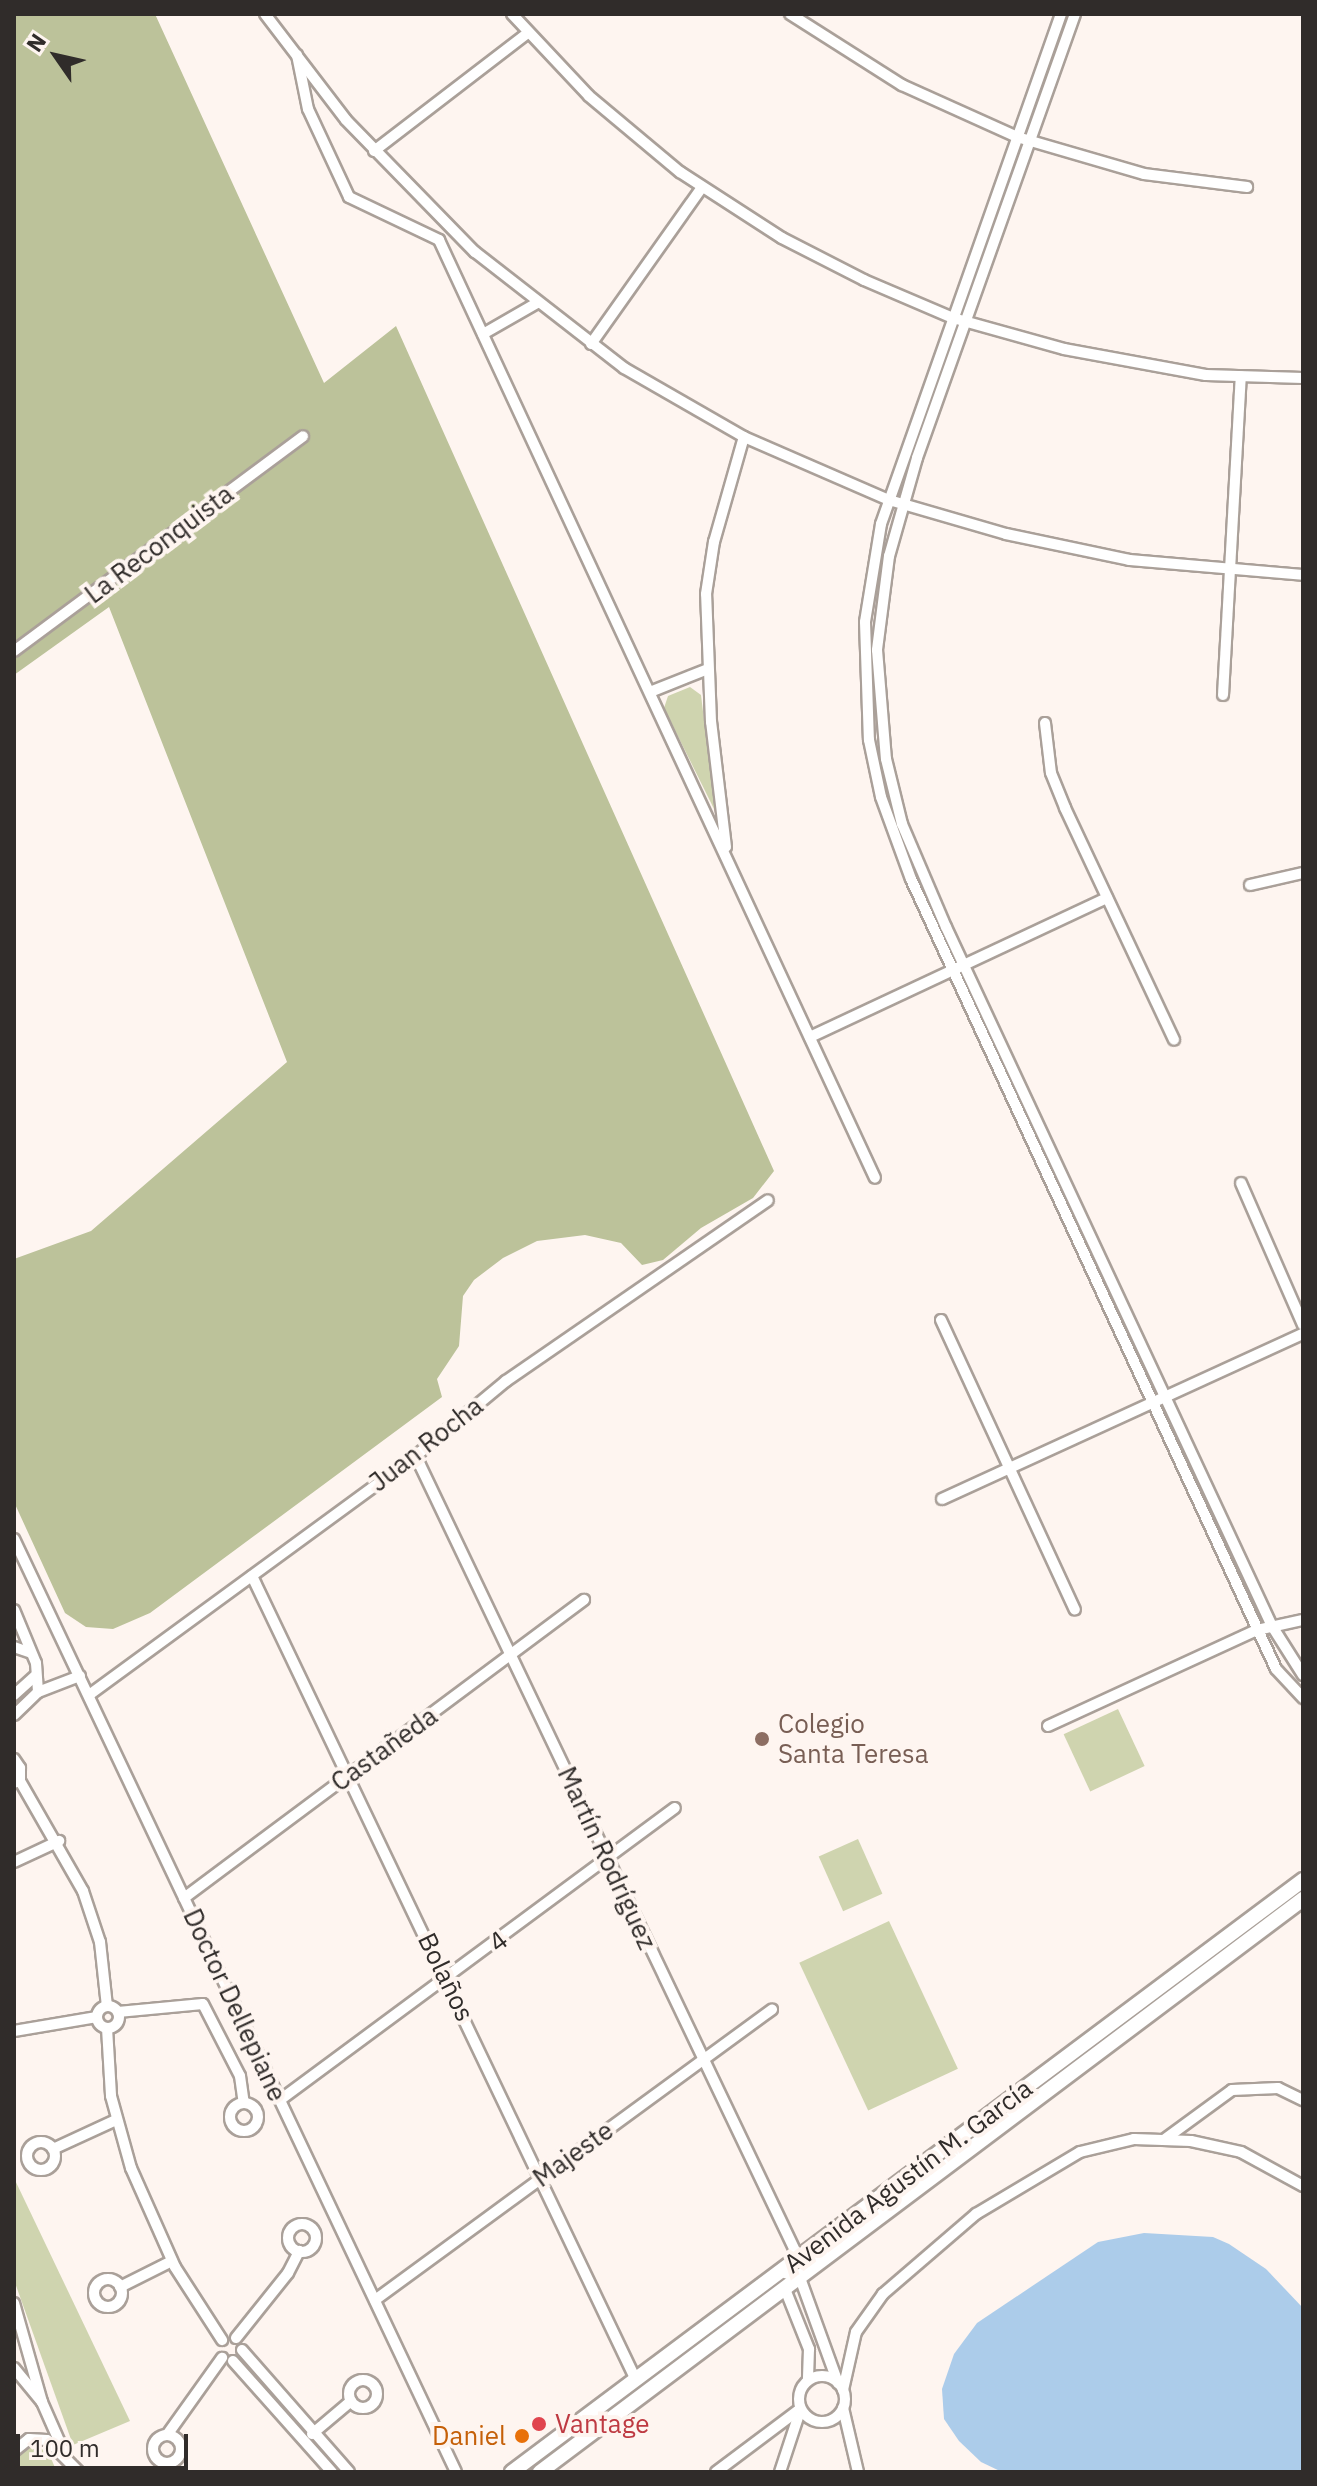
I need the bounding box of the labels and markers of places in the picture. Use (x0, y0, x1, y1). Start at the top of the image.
place label: Colegio Santa Teresa (778, 1708, 929, 1770)
marker: Colegio Santa Teresa (753, 1730, 771, 1748)
place label: Vantage (555, 2408, 650, 2440)
marker: Vantage (530, 2415, 548, 2433)
place label: Daniel (432, 2420, 506, 2452)
marker: Daniel (513, 2427, 531, 2445)

